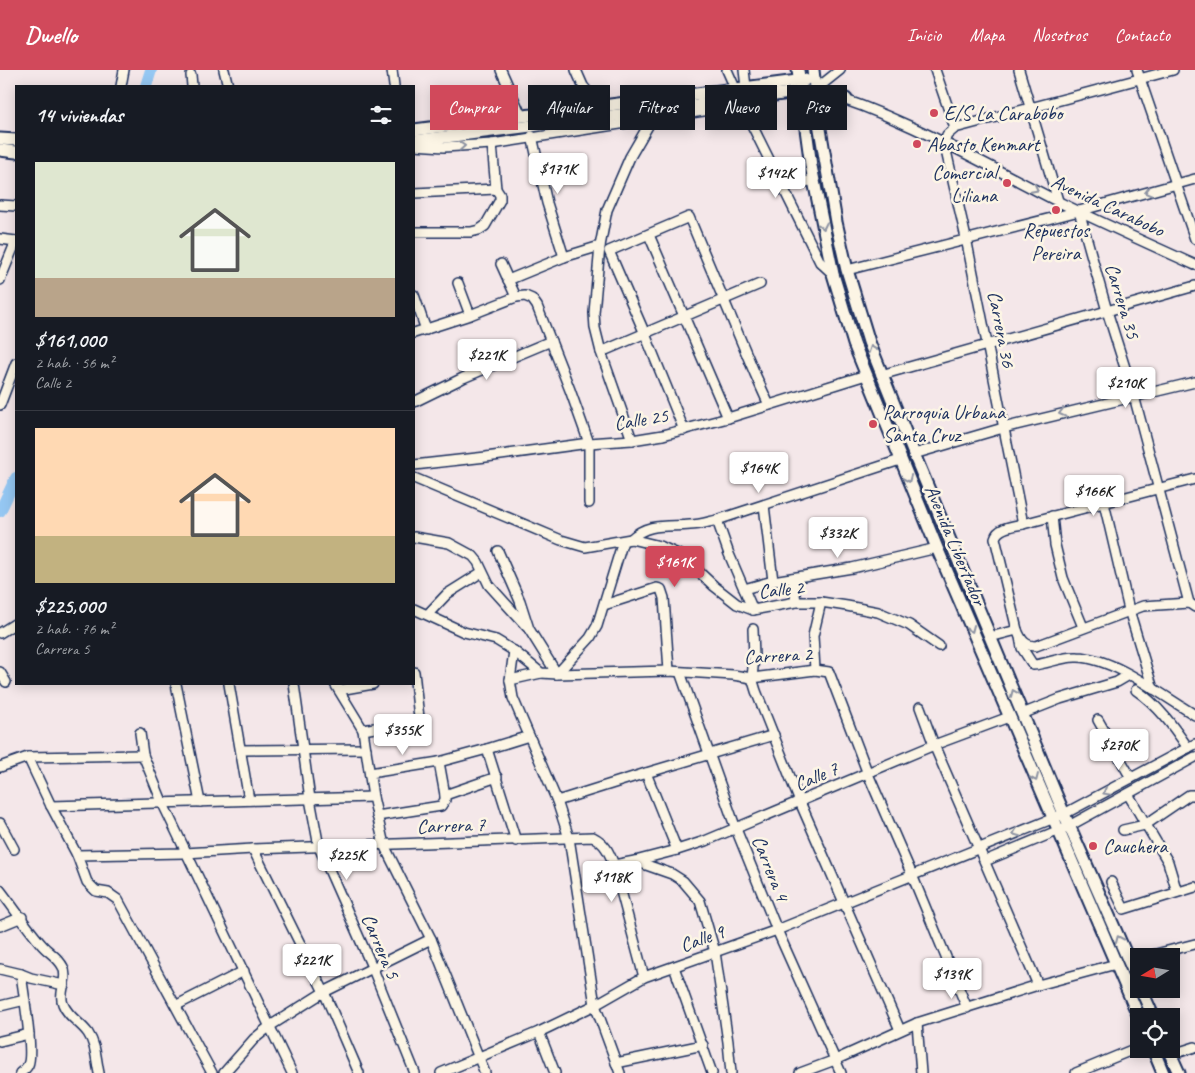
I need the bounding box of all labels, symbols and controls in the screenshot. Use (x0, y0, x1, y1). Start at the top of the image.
text: Dwello (25, 20, 77, 50)
text: Inicio (907, 24, 941, 46)
text: Mapa (969, 24, 1004, 46)
text: Nosotros (1032, 24, 1087, 46)
text: Contacto (1115, 24, 1170, 46)
chip: Comprar (430, 85, 518, 130)
chip: Alquilar (528, 85, 610, 130)
chip: Filtros (620, 85, 695, 130)
chip: Nuevo (705, 85, 777, 130)
chip: Piso (787, 85, 847, 130)
icon: filters (367, 101, 395, 129)
place label: E/S La Carabobo (944, 101, 1064, 126)
text: 14 viviendas (35, 102, 123, 128)
marker: E/S La Carabobo (928, 107, 940, 119)
place label: Abasto Kenmart (927, 132, 1042, 157)
marker: Abasto Kenmart (911, 138, 923, 150)
one-way arrow (459, 140, 467, 151)
pin: $171K (523, 152, 593, 195)
pin: $142K (741, 156, 811, 199)
text: $171K (540, 159, 576, 179)
place label: Comercial Liliana (932, 160, 1001, 208)
text: $142K (758, 163, 794, 183)
street label: Avenida Carabobo (1047, 168, 1169, 243)
marker: Comercial Liliana (1001, 177, 1013, 189)
one-way arrow (1030, 183, 1039, 193)
one-way arrow (1144, 186, 1152, 196)
icon: home (170, 195, 260, 285)
marker: Repuestos Pereira (1050, 204, 1062, 216)
place label: Repuestos Pereira (1023, 218, 1091, 266)
one-way arrow (817, 222, 828, 231)
street label: Carrera 35 (1099, 261, 1146, 343)
street label: Carrera 36 (982, 289, 1021, 370)
text: $161,000 (35, 327, 106, 353)
pin: $221K (452, 338, 522, 381)
text: $221K (469, 345, 505, 365)
one-way arrow (868, 345, 878, 354)
text: 2 hab. · 56 m² (35, 353, 114, 373)
pin: $210K (1091, 366, 1161, 409)
text: Calle 2 (35, 373, 71, 393)
text: $210K (1108, 373, 1144, 393)
place label: Parroquia Urbana Santa Cruz (883, 400, 1006, 448)
street label: Calle 25 (612, 403, 671, 436)
one-way arrow (1058, 407, 1067, 418)
marker: Parroquia Urbana Santa Cruz (867, 418, 879, 430)
pin: $164K (724, 452, 794, 494)
text: $164K (740, 458, 778, 478)
icon: home (170, 460, 260, 550)
one-way arrow (902, 474, 913, 483)
pin: $166K (1059, 474, 1129, 517)
street label: Avenida Libertador (919, 481, 993, 611)
text: $166K (1075, 481, 1113, 501)
pin: $332K (803, 516, 873, 559)
text: $332K (820, 523, 856, 543)
pin: $161K (640, 546, 710, 588)
text: $161K (656, 552, 694, 572)
street label: Calle 2 (757, 574, 807, 604)
text: $225,000 (35, 593, 105, 619)
text: 2 hab. · 76 m² (35, 619, 114, 639)
one-way arrow (965, 624, 975, 633)
text: Carrera 5 (35, 639, 90, 659)
street label: Carrera 2 (743, 641, 815, 670)
one-way arrow (1009, 689, 1020, 698)
pin: $355K (368, 714, 438, 756)
text: $355K (385, 720, 421, 740)
pin: $270K (1084, 728, 1154, 771)
text: $270K (1101, 735, 1137, 755)
street label: Calle 7 (790, 756, 843, 797)
one-way arrow (1029, 773, 1040, 782)
one-way arrow (1102, 786, 1111, 796)
street label: Carrera 7 (416, 812, 487, 839)
one-way arrow (1013, 828, 1021, 838)
street label: Carrera 4 (746, 832, 796, 906)
place label: Cauchera (1103, 834, 1168, 859)
pin: $225K (312, 838, 382, 881)
marker: Cauchera (1087, 840, 1099, 852)
text: $225K (329, 845, 365, 865)
pin: $118K (577, 860, 647, 903)
text: $118K (594, 867, 630, 887)
street label: Carrera 5 (356, 910, 406, 983)
street label: Calle 9 (677, 918, 730, 958)
one-way arrow (1115, 935, 1125, 944)
pin: $221K (277, 944, 347, 986)
north arrow (1130, 948, 1180, 998)
map controls (1130, 948, 1180, 1058)
text: $221K (294, 950, 330, 970)
pin: $139K (917, 958, 987, 1000)
text: $139K (934, 964, 970, 984)
button: locate (1130, 1008, 1180, 1058)

